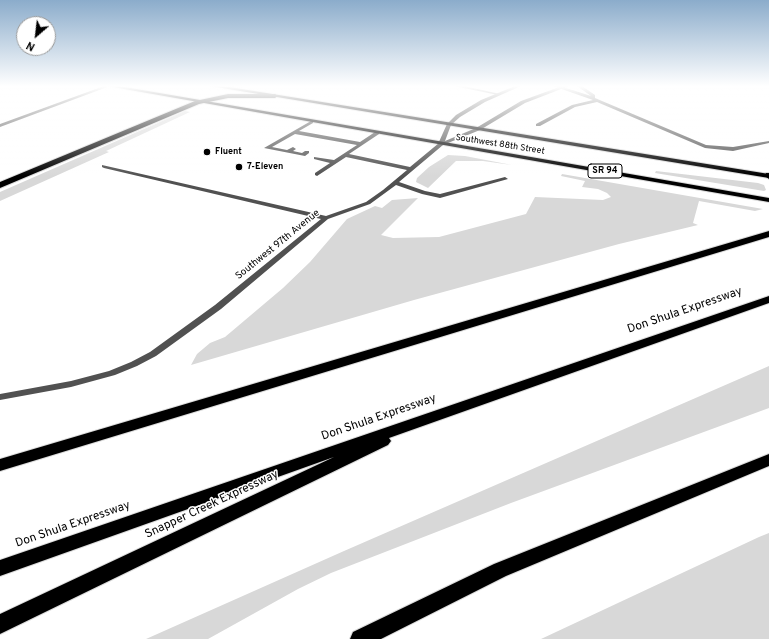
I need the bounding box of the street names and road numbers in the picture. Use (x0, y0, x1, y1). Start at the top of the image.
street label: Southwest 88th Street (455, 133, 545, 157)
road number: SR 94 (588, 164, 622, 178)
street label: Southwest 97th Avenue (234, 207, 322, 283)
street label: Don Shula Expressway (626, 285, 744, 337)
street label: Don Shula Expressway (320, 392, 438, 444)
street label: Snapper Creek Expressway (143, 468, 281, 542)
street label: Don Shula Expressway (14, 499, 132, 551)

